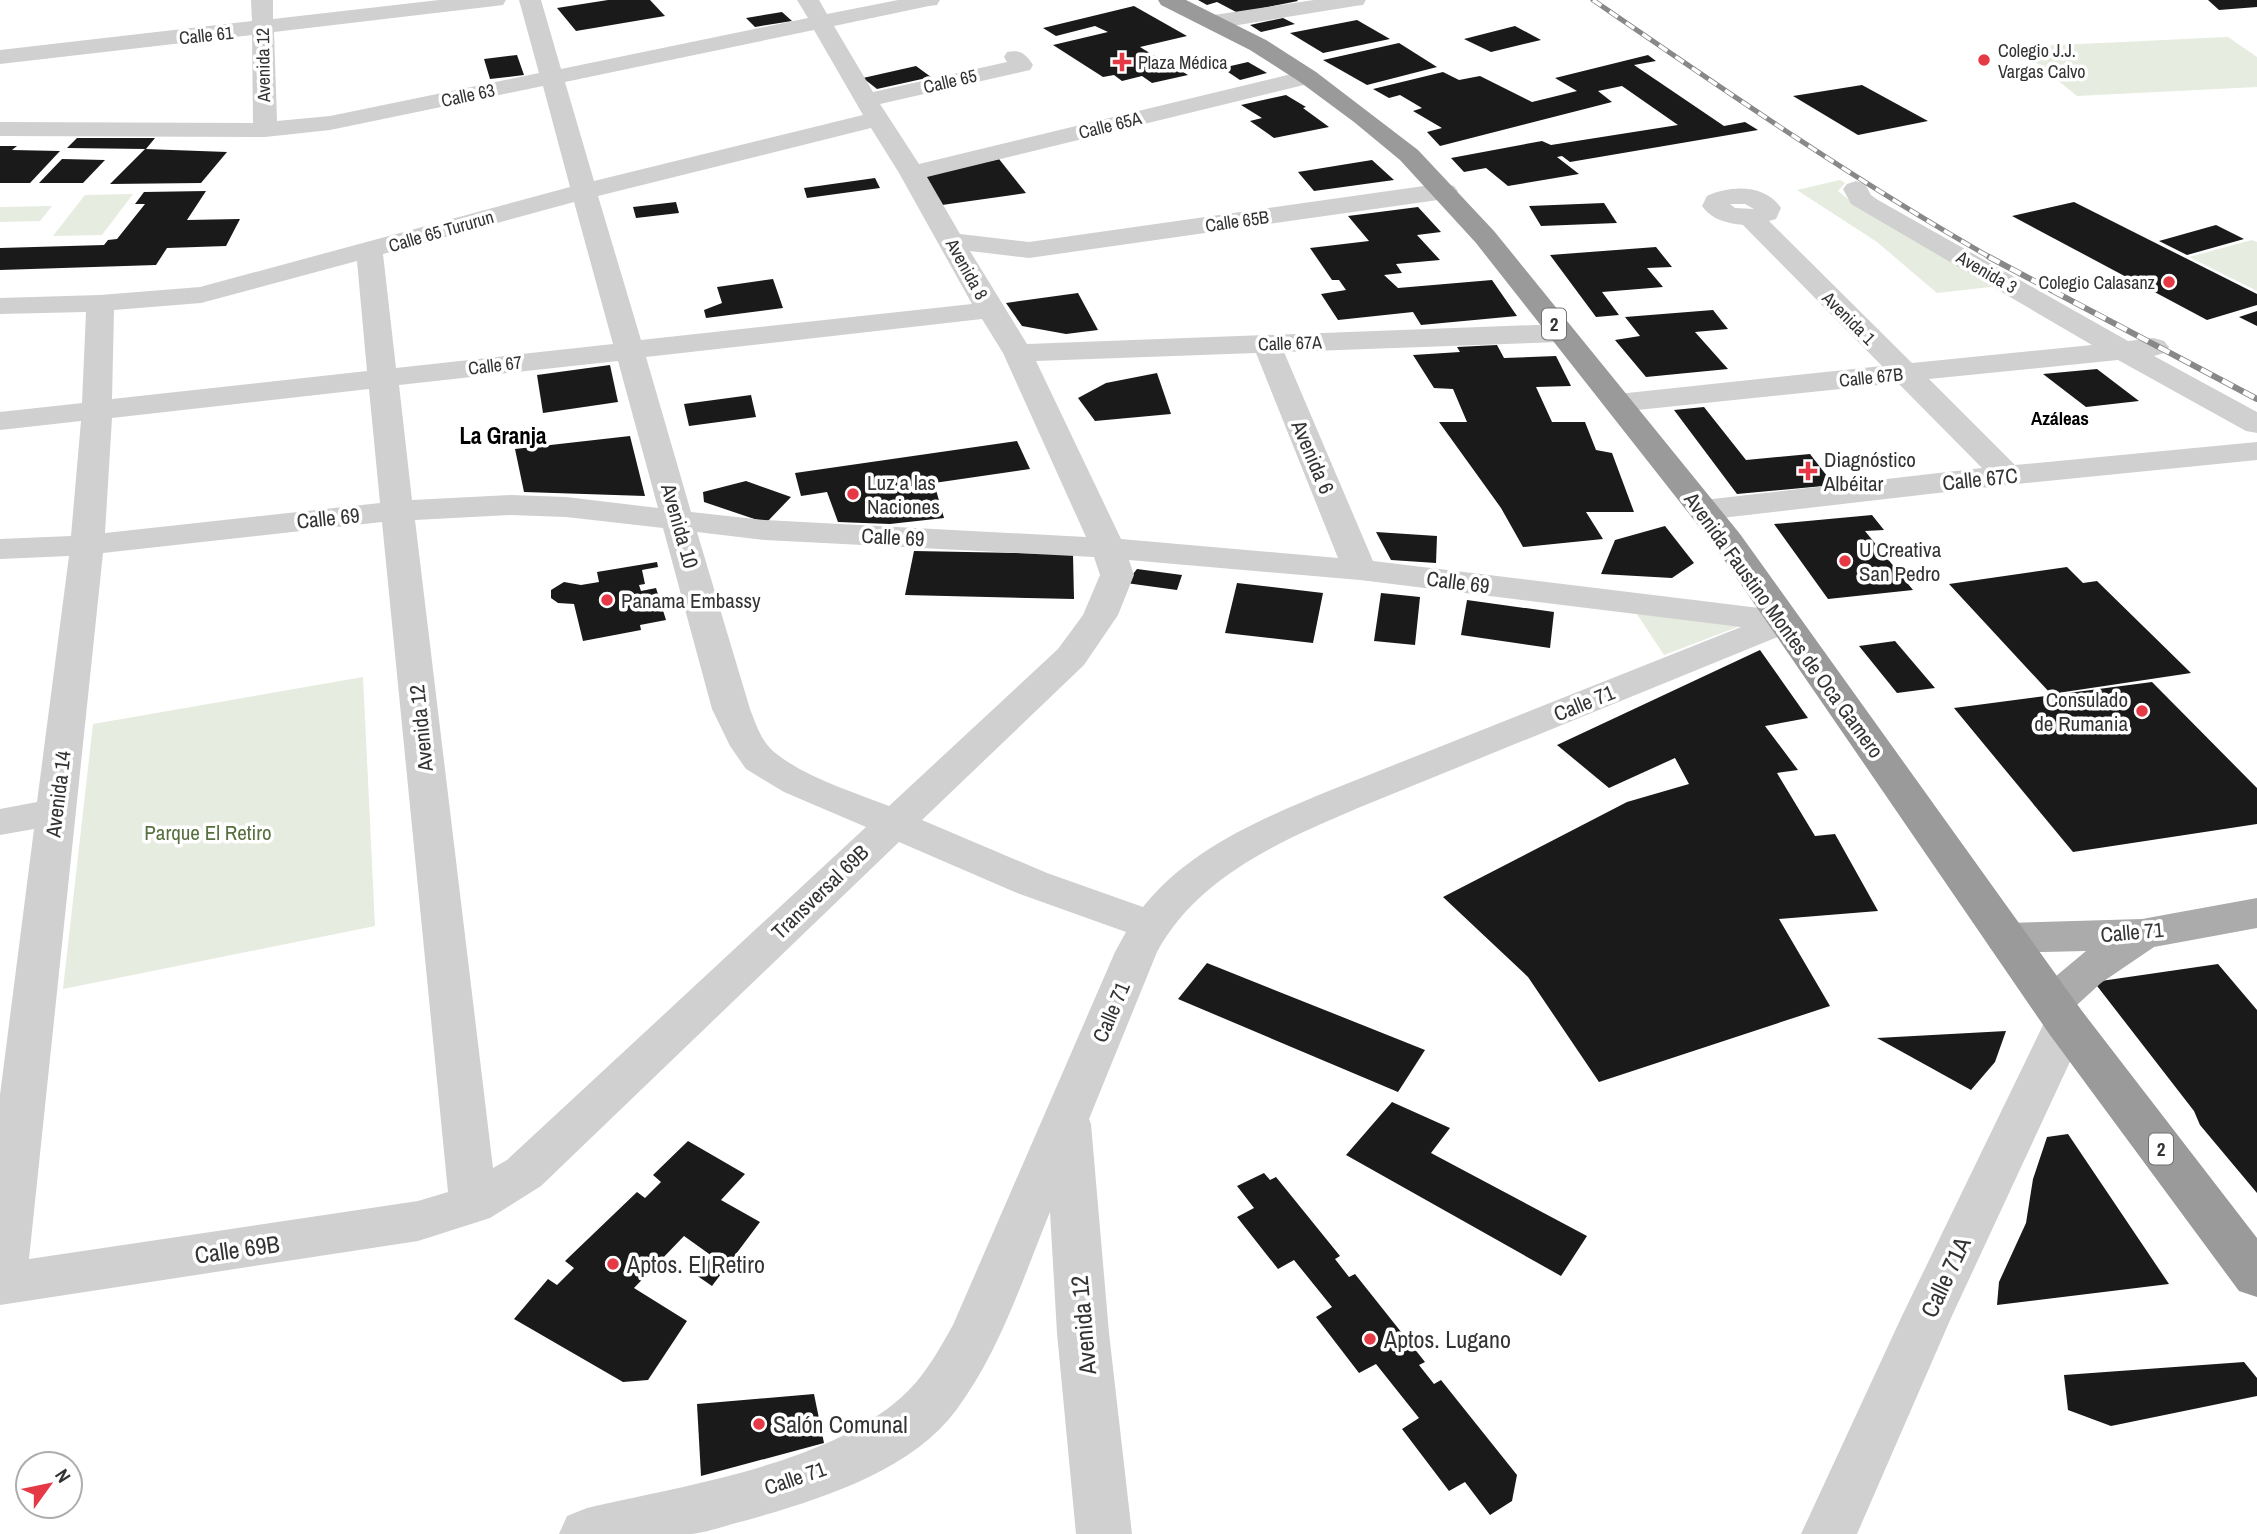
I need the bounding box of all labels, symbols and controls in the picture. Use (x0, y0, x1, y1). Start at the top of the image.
street label: Calle 61 (178, 20, 235, 50)
street label: Avenida 12 (250, 28, 276, 103)
place label: Colegio J.J. Vargas Calvo (1998, 38, 2086, 84)
place label: Plaza Médica (1138, 50, 1227, 75)
marker: Plaza Médica (1112, 52, 1132, 72)
marker: Colegio J.J. Vargas Calvo (1976, 52, 1992, 68)
street label: Calle 65 (921, 63, 979, 99)
street label: Calle 63 (439, 77, 497, 113)
street label: Calle 65A (1076, 105, 1144, 145)
street label: Calle 65 Tururun (385, 204, 497, 258)
street label: Calle 65B (1204, 204, 1271, 238)
street label: Avenida 8 (940, 233, 994, 304)
street label: Avenida 3 (1951, 244, 2022, 299)
place label: Colegio Calasanz (2039, 270, 2155, 295)
marker: Colegio Calasanz (2161, 274, 2177, 290)
street label: Avenida 1 (1816, 285, 1882, 351)
road number: 2 (1542, 308, 1566, 340)
street label: Calle 67A (1258, 329, 1323, 357)
street label: Calle 67 (467, 349, 523, 381)
street label: Calle 67B (1838, 361, 1904, 393)
district label: Azáleas (2031, 405, 2089, 431)
street label: Avenida 6 (1284, 415, 1341, 498)
district label: La Granja (459, 420, 547, 451)
place label: Diagnóstico Albéitar (1823, 445, 1916, 498)
marker: Diagnóstico Albéitar (1798, 461, 1818, 481)
street label: Calle 67C (1941, 461, 2019, 497)
place label: Luz a las Naciones (867, 468, 940, 521)
street label: Avenida 10 (654, 479, 706, 572)
street label: Avenida Faustino Montes de Oca Gamero (1677, 485, 1890, 764)
marker: Luz a las Naciones (845, 486, 861, 502)
street label: Calle 69 (295, 500, 361, 536)
street label: Calle 69 (861, 521, 925, 553)
place label: U Creativa San Pedro (1859, 535, 1942, 588)
marker: U Creativa San Pedro (1837, 553, 1853, 569)
street label: Calle 69 (1425, 564, 1491, 600)
place label: Panama Embassy (621, 586, 761, 615)
marker: Panama Embassy (599, 592, 615, 608)
street label: Calle 71 (1549, 678, 1619, 728)
street label: Avenida 12 (402, 683, 440, 774)
place label: Consulado de Rumania (2034, 685, 2128, 738)
marker: Consulado de Rumania (2134, 703, 2150, 719)
street label: Avenida 14 (38, 749, 78, 840)
park label: Parque El Retiro (144, 818, 272, 847)
street label: Transversal 69B (765, 838, 875, 946)
street label: Calle 71 (2099, 915, 2165, 949)
street label: Calle 71 (1085, 977, 1137, 1047)
road number: 2 (2149, 1134, 2173, 1164)
street label: Calle 69B (193, 1227, 281, 1271)
street label: Calle 71A (1912, 1231, 1978, 1322)
place label: Aptos. El Retiro (626, 1248, 765, 1280)
marker: Aptos. El Retiro (605, 1256, 621, 1272)
street label: Avenida 12 (1063, 1274, 1103, 1377)
place label: Aptos. Lugano (1383, 1323, 1511, 1355)
marker: Aptos. Lugano (1362, 1331, 1378, 1347)
place label: Salón Comunal (773, 1408, 908, 1440)
marker: Salón Comunal (751, 1416, 767, 1432)
north arrow (14, 1450, 84, 1520)
street label: Calle 71 (760, 1454, 830, 1502)
text: N (49, 1464, 77, 1488)

